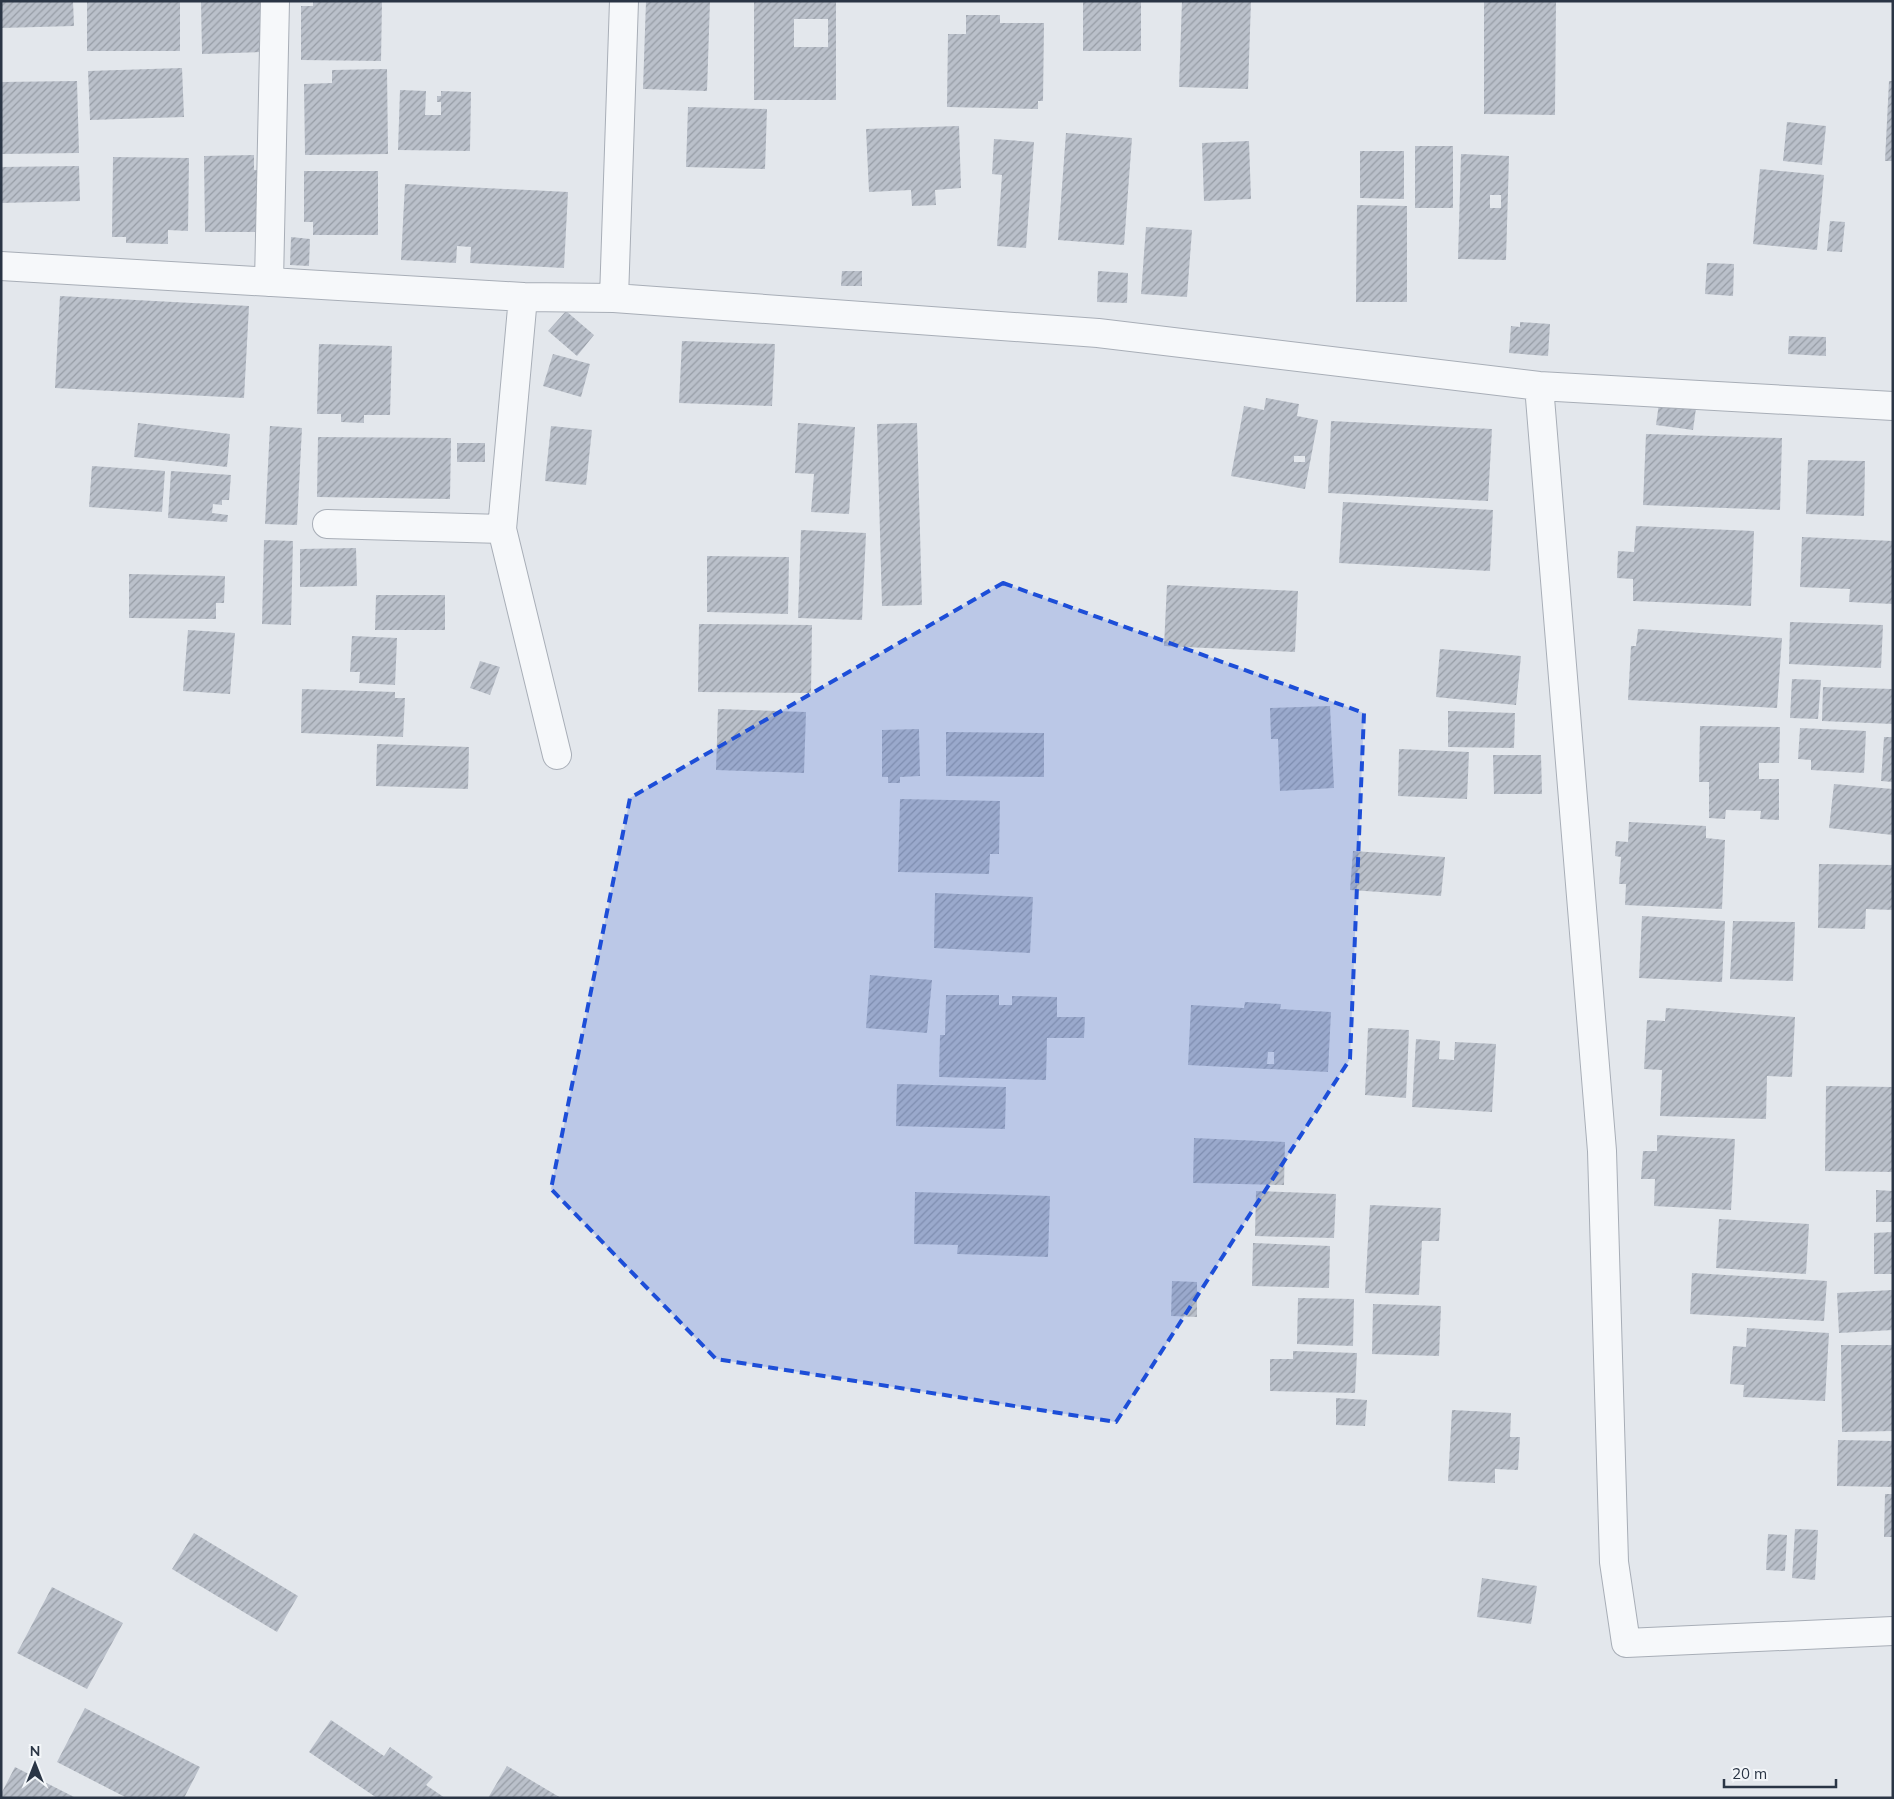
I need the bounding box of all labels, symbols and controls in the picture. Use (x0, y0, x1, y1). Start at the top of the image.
north arrow (10, 1739, 60, 1789)
text: N (30, 1742, 40, 1760)
scale bar (1724, 1756, 1836, 1788)
text: 20 m (1732, 1764, 1767, 1783)

